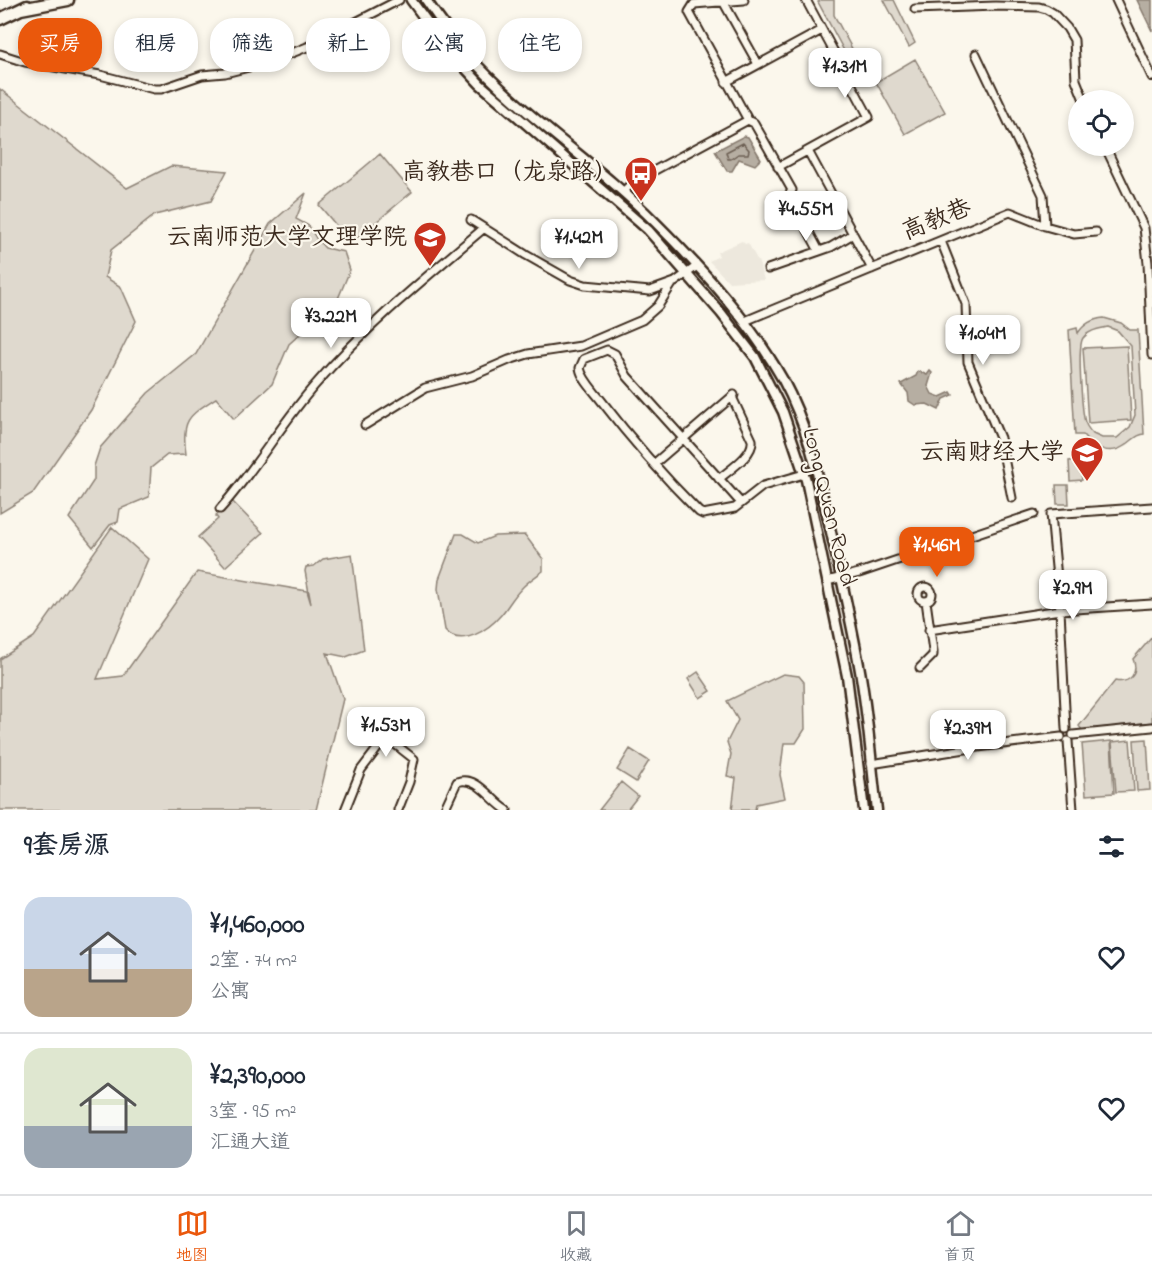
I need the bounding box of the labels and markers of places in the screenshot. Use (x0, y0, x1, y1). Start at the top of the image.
pin: ¥1.31M (796, 48, 894, 99)
bus stop icon: 高教巷口（龙泉路） (623, 155, 659, 202)
place label: 高教巷口（龙泉路） (402, 156, 618, 191)
pin: ¥4.55M (757, 191, 855, 242)
pin: ¥1.42M (530, 219, 628, 270)
school or university icon: 云南师范大学文理学院 (412, 220, 448, 267)
place label: 云南师范大学文理学院 (167, 221, 407, 256)
pin: ¥3.22M (282, 298, 380, 349)
pin: ¥1.04M (934, 315, 1032, 366)
school or university icon: 云南财经大学 (1069, 435, 1105, 482)
place label: 云南财经大学 (920, 436, 1064, 471)
pin: ¥1.46M (888, 527, 986, 578)
pin: ¥2.9M (1031, 570, 1115, 621)
pin: ¥1.53M (337, 707, 435, 758)
pin: ¥2.39M (919, 710, 1017, 761)

